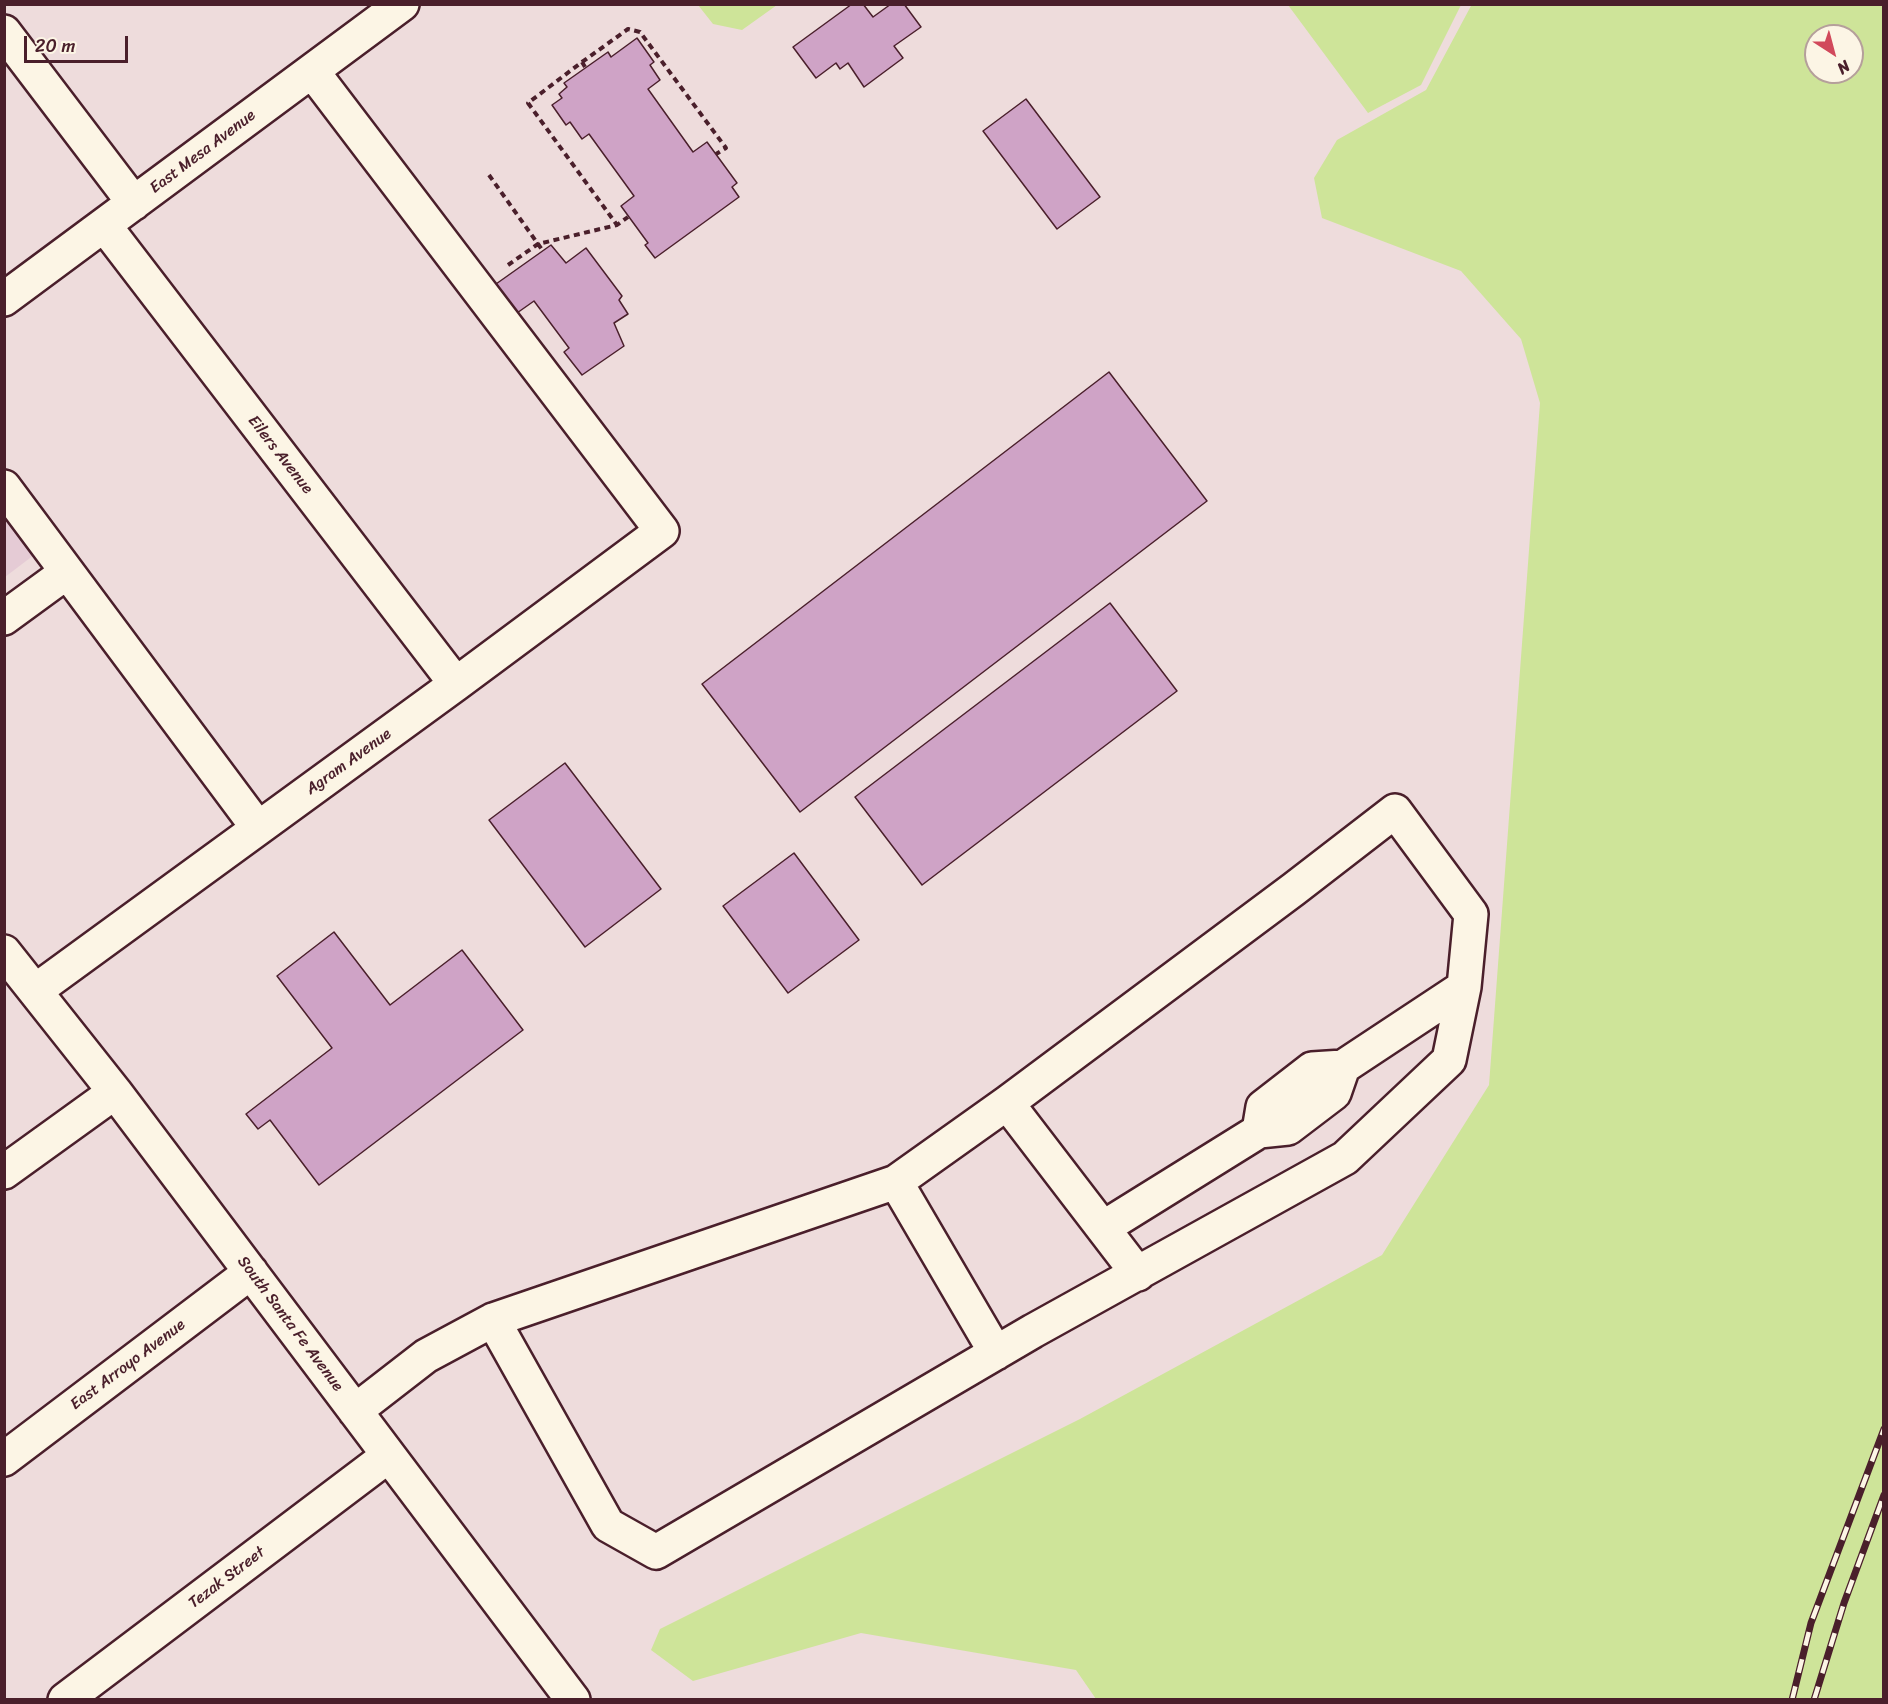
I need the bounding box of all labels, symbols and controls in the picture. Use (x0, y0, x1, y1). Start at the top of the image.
scale bar (27, 24, 130, 62)
north arrow (1804, 24, 1864, 84)
text: 20 m (35, 30, 75, 62)
text: N (1831, 52, 1857, 82)
street label: East Mesa Avenue (146, 106, 260, 198)
street label: Eilers Avenue (243, 412, 317, 498)
street label: Agram Avenue (303, 725, 395, 799)
street label: South Santa Fe Avenue (233, 1253, 347, 1395)
street label: East Arroyo Avenue (67, 1316, 189, 1414)
street label: Tezak Street (185, 1543, 269, 1613)

